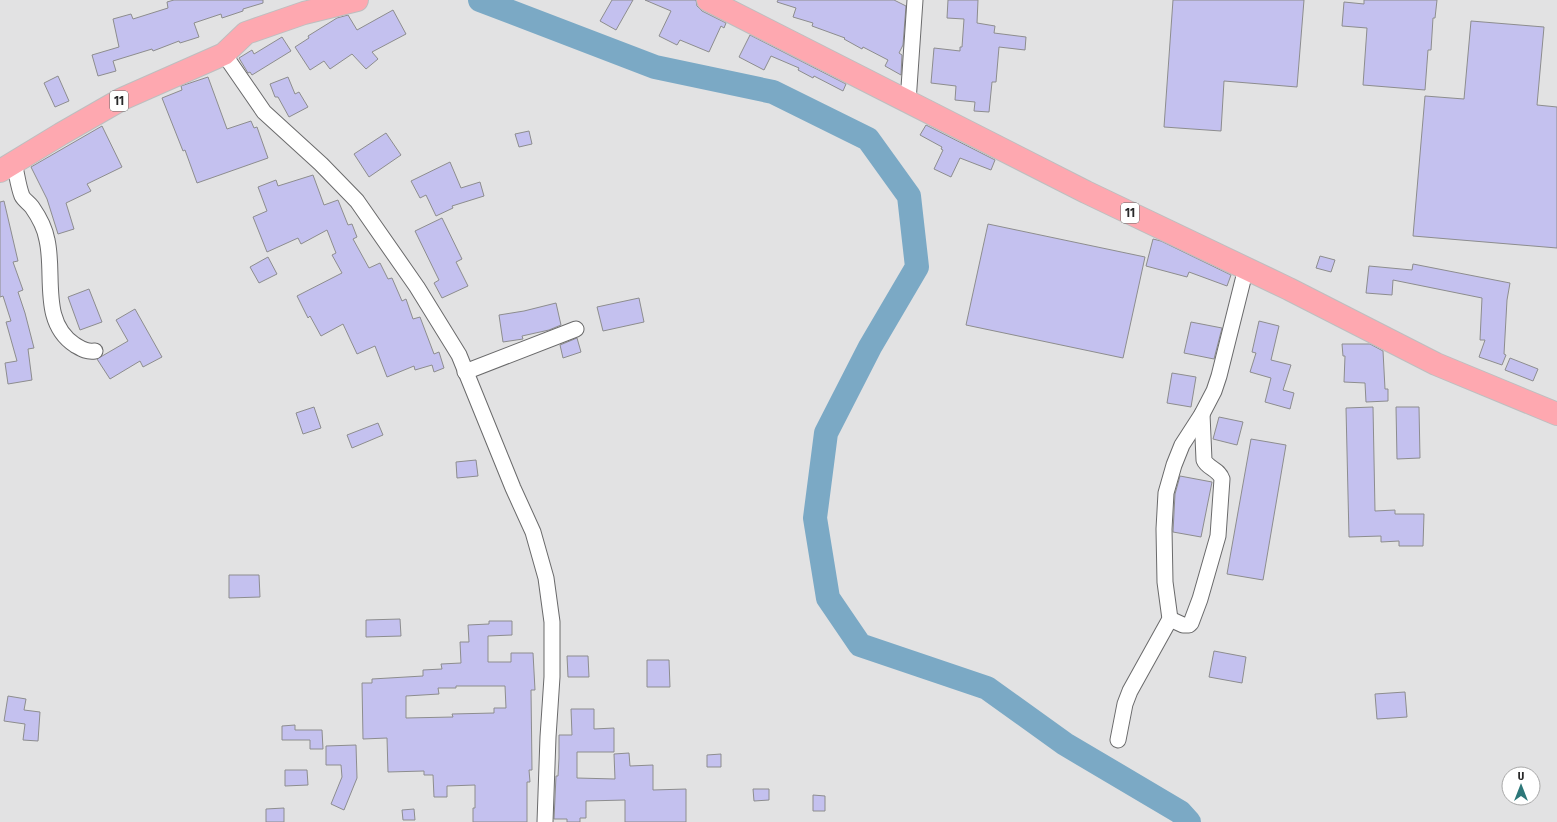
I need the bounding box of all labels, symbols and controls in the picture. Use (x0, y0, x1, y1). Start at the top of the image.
road number: 11 (110, 91, 128, 111)
road number: 11 (1121, 203, 1139, 223)
north arrow (1501, 766, 1541, 806)
text: U (1518, 770, 1524, 783)

